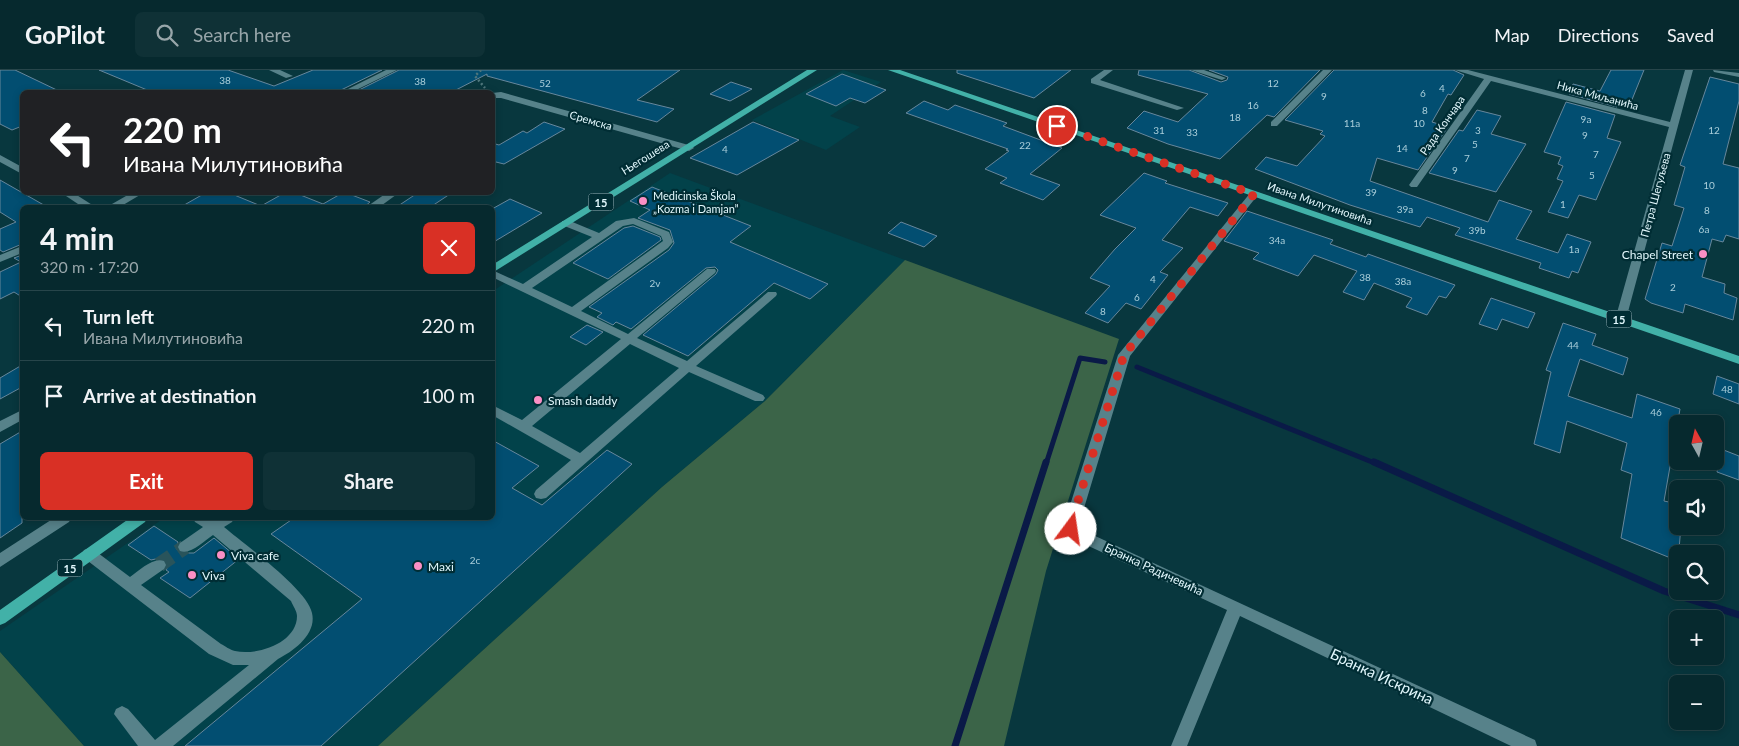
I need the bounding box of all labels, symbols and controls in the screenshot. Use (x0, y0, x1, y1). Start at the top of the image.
search box (135, 12, 485, 57)
text: GoPilot (25, 20, 105, 49)
icon: search (153, 21, 181, 49)
text: Search here (193, 23, 291, 46)
text: Map (1494, 24, 1530, 46)
text: Directions (1558, 24, 1639, 46)
text: Saved (1667, 24, 1714, 46)
house number: 38 (219, 74, 231, 86)
house number: 38 (414, 75, 426, 87)
house number: 52 (539, 77, 551, 89)
house number: 12 (1267, 77, 1279, 89)
street label: Ника Миљанића (1556, 78, 1640, 112)
house number: 4 (1439, 82, 1445, 94)
house number: 6 (1420, 87, 1426, 99)
house number: 9 (1321, 90, 1327, 102)
street label: Рада Кончара (1417, 93, 1467, 157)
house number: 16 (1247, 99, 1259, 111)
house number: 8 (1422, 104, 1428, 116)
pin (1036, 105, 1078, 147)
text: 220 m (123, 108, 222, 150)
street label: Сремска (568, 108, 614, 132)
icon: left (40, 110, 105, 175)
house number: 18 (1229, 111, 1241, 123)
icon: arrive (1043, 112, 1071, 140)
house number: 9a (1581, 113, 1591, 125)
house number: 11a (1344, 117, 1360, 129)
house number: 10 (1413, 117, 1425, 129)
house number: 31 (1153, 124, 1165, 136)
house number: 3 (1475, 124, 1481, 136)
house number: 12 (1708, 124, 1720, 136)
house number: 33 (1186, 126, 1198, 138)
house number: 9 (1582, 129, 1588, 141)
street label: Његошева (619, 137, 671, 177)
house number: 5 (1472, 138, 1478, 150)
house number: 22 (1019, 139, 1031, 151)
house number: 14 (1396, 142, 1408, 154)
house number: 4 (722, 143, 728, 155)
house number: 7 (1593, 148, 1599, 160)
text: Ивана Милутиновића (123, 150, 343, 177)
street label: Петра Шегуљева (1637, 151, 1673, 239)
house number: 7 (1464, 152, 1470, 164)
house number: 9 (1452, 164, 1458, 176)
house number: 5 (1589, 169, 1595, 181)
street label: Ивана Милутиновића (1266, 179, 1374, 227)
house number: 10 (1703, 179, 1715, 191)
house number: 39 (1365, 186, 1377, 198)
place label: Medicinska Škola „Kozma i Damjan” (653, 189, 739, 215)
road number: 15 (588, 194, 614, 210)
marker: Medicinska Škola „Kozma i Damjan” (637, 195, 649, 207)
house number: 1 (1560, 198, 1566, 210)
house number: 39a (1397, 203, 1413, 215)
house number: 8 (1704, 204, 1710, 216)
text: 4 min (40, 220, 114, 256)
button: close (423, 222, 475, 274)
house number: 6a (1699, 223, 1709, 235)
house number: 39b (1468, 224, 1486, 236)
house number: 34a (1269, 234, 1285, 246)
house number: 1a (1569, 243, 1579, 255)
place label: Chapel Street (1622, 247, 1694, 262)
marker: Chapel Street (1697, 248, 1709, 260)
text: 320 m · 17:20 (40, 257, 139, 276)
house number: 38 (1359, 271, 1371, 283)
house number: 4 (1150, 273, 1156, 285)
house number: 38a (1395, 275, 1411, 287)
house number: 2v (650, 277, 661, 289)
house number: 2 (1670, 281, 1676, 293)
house number: 6 (1134, 291, 1140, 303)
text: Turn left (83, 305, 154, 328)
house number: 8 (1100, 305, 1106, 317)
road number: 15 (1606, 310, 1632, 328)
icon: left (40, 312, 68, 340)
text: 220 m (421, 314, 475, 337)
text: Ивана Милутиновића (83, 328, 243, 347)
house number: 44 (1567, 339, 1579, 351)
icon: arrive (40, 382, 68, 410)
house number: 48 (1721, 383, 1733, 395)
text: Arrive at destination (83, 384, 256, 407)
text: 100 m (421, 384, 475, 407)
place label: Smash daddy (548, 393, 618, 408)
marker: Smash daddy (532, 394, 544, 406)
house number: 46 (1650, 406, 1662, 418)
north arrow (1669, 415, 1724, 470)
map controls (1669, 415, 1724, 730)
button: Exit (40, 452, 253, 510)
button: Share (263, 452, 475, 510)
button: sound (1669, 480, 1724, 535)
position arrow (1044, 502, 1096, 554)
street label: Бранка Радичевића (1102, 540, 1206, 598)
button: search (1669, 545, 1724, 600)
place label: Viva cafe (231, 548, 279, 563)
marker: Viva cafe (215, 549, 227, 561)
house number: 2c (470, 554, 481, 566)
road number: 15 (58, 559, 82, 576)
place label: Maxi (428, 559, 454, 574)
marker: Maxi (412, 560, 424, 572)
place label: Viva (202, 568, 225, 583)
marker: Viva (186, 569, 198, 581)
button: + (1669, 610, 1724, 665)
street label: Бранка Искрина (1328, 644, 1436, 708)
button: − (1669, 675, 1724, 730)

